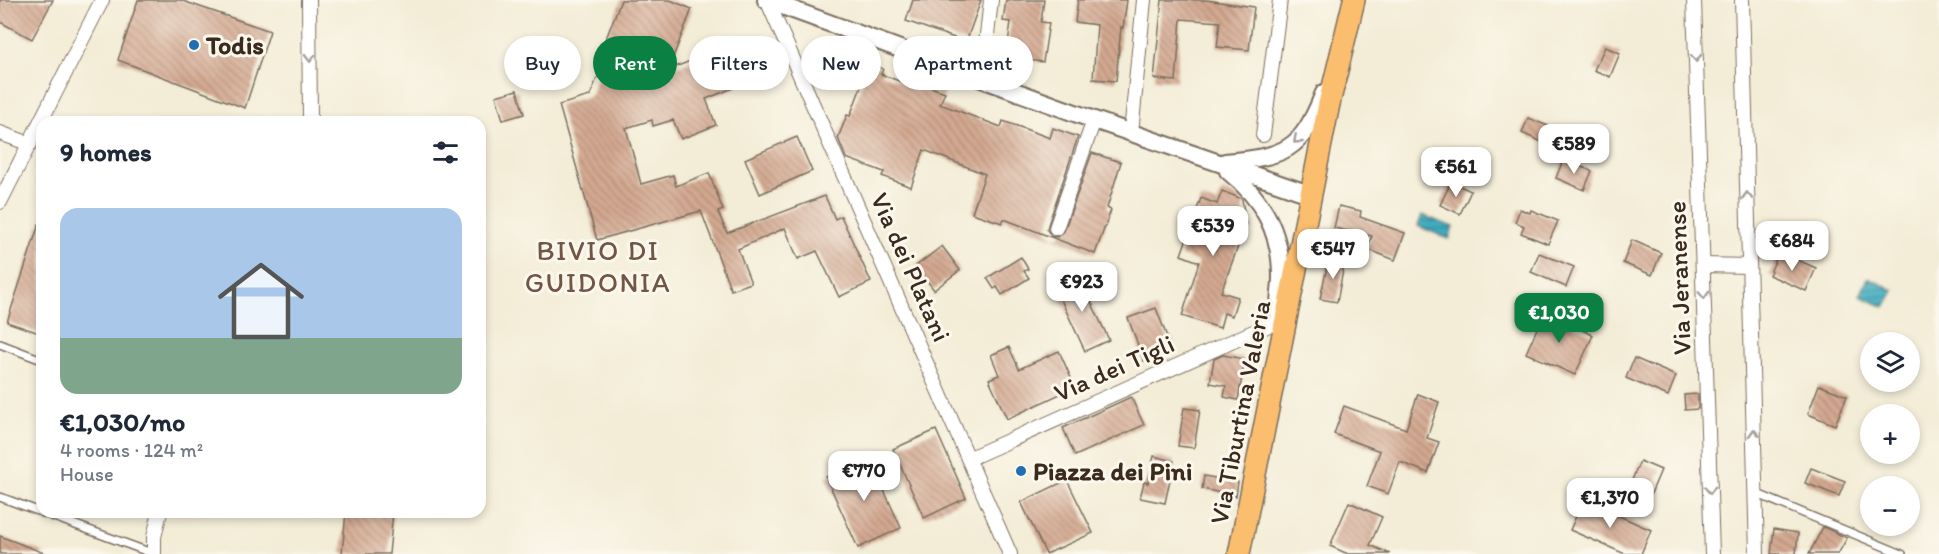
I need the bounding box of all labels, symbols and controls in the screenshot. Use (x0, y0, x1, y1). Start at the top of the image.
place label: Todis (205, 29, 264, 61)
chip: Buy (504, 36, 581, 90)
chip: Rent (593, 36, 677, 90)
chip: Filters (689, 36, 789, 90)
chip: New (801, 36, 881, 90)
chip: Apartment (893, 36, 1033, 90)
marker: Todis (187, 38, 201, 52)
one-way arrow (304, 54, 316, 63)
one-way arrow (1689, 54, 1702, 63)
pin: €589 (1538, 124, 1610, 175)
text: €589 (1552, 131, 1596, 155)
one-way arrow (1293, 133, 1304, 144)
text: 9 homes (60, 136, 152, 168)
icon: filters (429, 136, 462, 169)
pin: €561 (1420, 147, 1492, 198)
text: €561 (1435, 154, 1477, 178)
street label: Via dei Platani (864, 188, 958, 346)
one-way arrow (1741, 191, 1754, 200)
street label: Via Jeranense (1660, 200, 1698, 356)
pin: €539 (1177, 206, 1249, 257)
text: €539 (1191, 213, 1235, 237)
pin: €684 (1756, 221, 1828, 272)
text: €684 (1770, 228, 1814, 252)
pin: €547 (1297, 229, 1369, 280)
district label: BIVIO DI GUIDONIA (525, 233, 671, 299)
text: €547 (1311, 236, 1355, 260)
icon: home (207, 247, 315, 355)
pin: €923 (1046, 262, 1118, 313)
text: €923 (1060, 269, 1104, 293)
one-way arrow (1697, 291, 1710, 300)
pin: €1,030 (1510, 293, 1608, 344)
street label: Via Tiburtina Valeria (1203, 297, 1278, 527)
text: €1,030 (1529, 300, 1589, 324)
street label: Via dei Tigli (1049, 327, 1179, 409)
map controls (1860, 332, 1920, 536)
button: layers (1860, 332, 1920, 392)
button: + (1860, 404, 1920, 464)
text: €1,030/mo (60, 406, 185, 438)
one-way arrow (1748, 428, 1760, 437)
text: 4 rooms · 124 m² (60, 438, 203, 462)
pin: €770 (828, 451, 900, 502)
place label: Piazza dei Pini (1033, 455, 1192, 487)
text: €770 (842, 458, 886, 482)
text: House (60, 462, 114, 486)
marker: Piazza dei Pini (1014, 464, 1028, 478)
button: − (1860, 476, 1920, 536)
pin: €1,370 (1561, 478, 1659, 529)
text: €1,370 (1581, 485, 1639, 509)
one-way arrow (1704, 486, 1717, 495)

